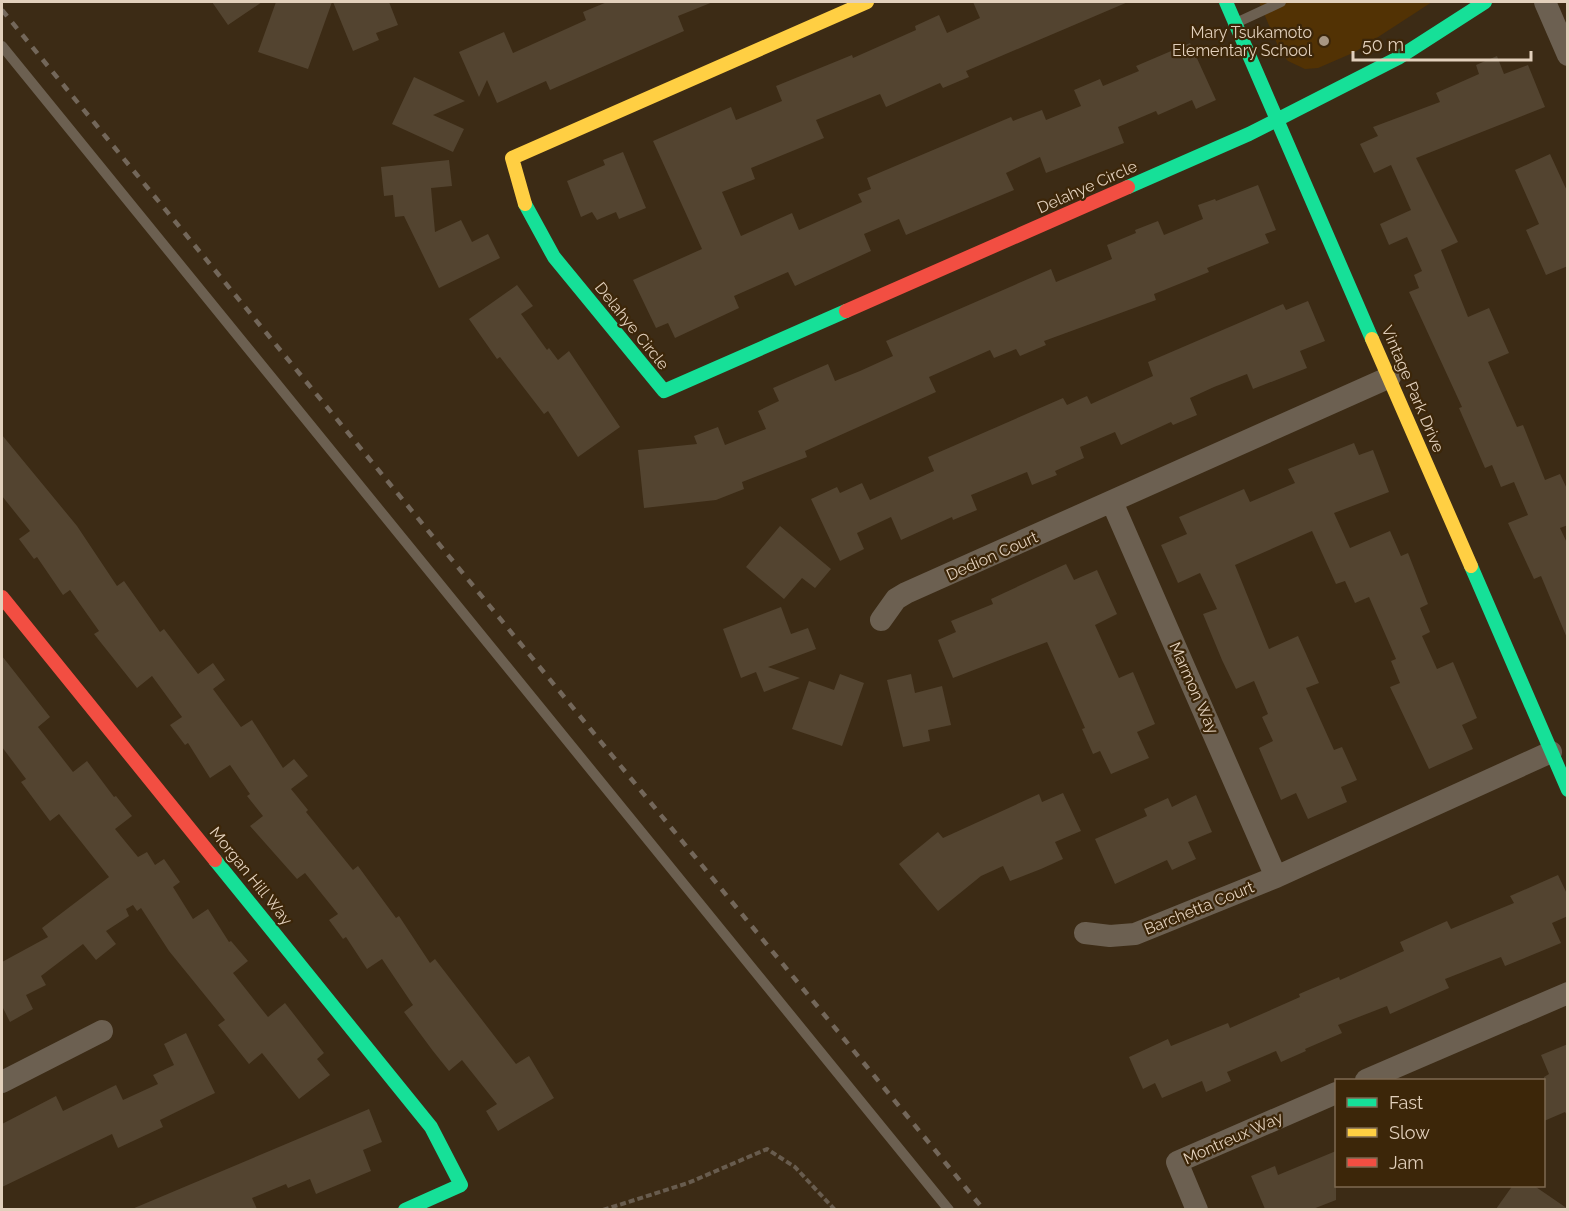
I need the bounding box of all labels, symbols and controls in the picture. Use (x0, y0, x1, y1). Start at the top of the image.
place label: Mary Tsukamoto Elementary School (1172, 23, 1313, 60)
scale bar (1353, 24, 1532, 62)
marker: Mary Tsukamoto Elementary School (1317, 34, 1331, 48)
text: 50 m (1362, 34, 1404, 55)
street label: Delahye Circle (1034, 157, 1140, 217)
street label: Delahye Circle (591, 278, 673, 374)
street label: Vintage Park Drive (1378, 323, 1448, 455)
street label: Dedion Court (943, 527, 1041, 585)
street label: Marmon Way (1165, 639, 1223, 737)
street label: Morgan Hill Way (206, 823, 297, 929)
street label: Barchetta Court (1141, 877, 1257, 939)
legend (1335, 1079, 1545, 1187)
text: Fast (1389, 1092, 1423, 1113)
street label: Montreux Way (1180, 1107, 1286, 1168)
text: Slow (1389, 1122, 1430, 1143)
text: Jam (1389, 1152, 1424, 1173)

